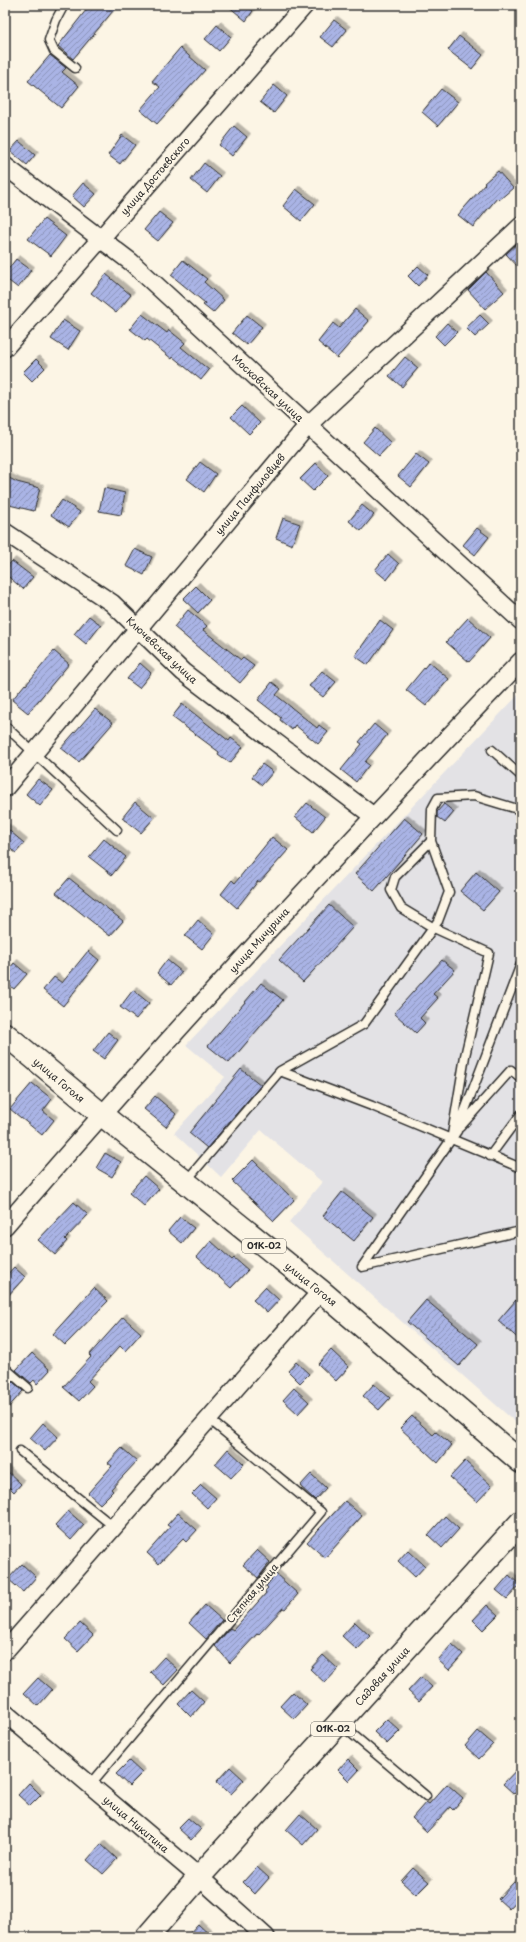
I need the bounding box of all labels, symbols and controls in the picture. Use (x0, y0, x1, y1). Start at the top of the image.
street label: улица Достоевского (117, 133, 193, 218)
street label: Московская улица (229, 350, 308, 425)
street label: улица Панфиловцев (211, 450, 288, 537)
street label: Ключевская улица (123, 613, 202, 687)
street label: улица Мичурина (225, 903, 293, 976)
street label: улица Гоголя (30, 1054, 88, 1106)
road number: 01К-02 (242, 1239, 286, 1253)
street label: улица Гоголя (282, 1258, 340, 1309)
street label: Степная улица (222, 1559, 282, 1626)
street label: Садовая улица (351, 1642, 413, 1709)
road number: 01К-02 (311, 1722, 355, 1736)
street label: улица Никитина (100, 1792, 173, 1856)

